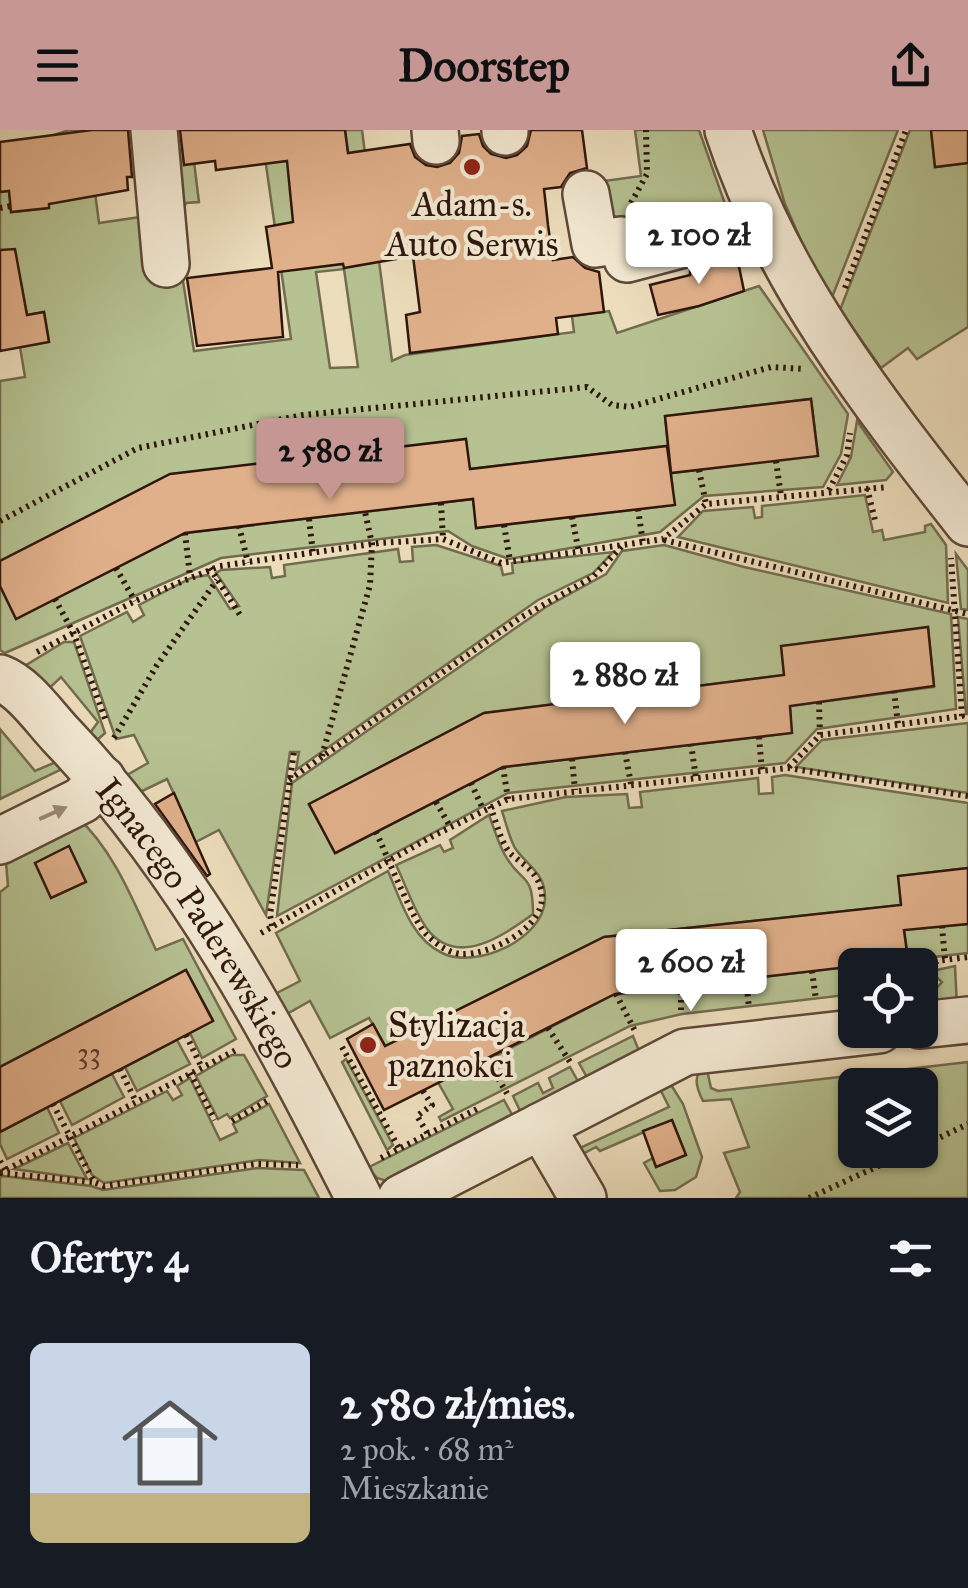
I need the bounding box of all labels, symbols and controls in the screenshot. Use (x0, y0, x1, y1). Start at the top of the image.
icon: menu (30, 38, 85, 93)
text: Doorstep (398, 38, 570, 93)
icon: share (883, 38, 938, 93)
marker: Adam-s. Auto Serwis (461, 156, 483, 178)
place label: Adam-s. Auto Serwis (383, 183, 559, 266)
pin: 2 100 zł (596, 202, 802, 287)
text: 2 100 zł (648, 215, 750, 254)
pin: 2 580 zł (227, 418, 433, 503)
text: 2 580 zł (278, 431, 382, 470)
pin: 2 880 zł (522, 642, 728, 727)
text: 2 880 zł (572, 655, 678, 694)
street label: Ignacego Paderewskiego (87, 769, 309, 1076)
one-way arrow (38, 805, 68, 821)
pin: 2 600 zł (588, 929, 794, 1014)
text: 2 600 zł (638, 942, 744, 981)
map controls (838, 948, 938, 1168)
button: locate (838, 948, 938, 1048)
place label: Stylizacja paznokci (387, 1004, 525, 1087)
marker: Stylizacja paznokci (357, 1034, 379, 1056)
house number: 33 (77, 1035, 101, 1071)
button: layers (838, 1068, 938, 1168)
icon: filters (883, 1231, 938, 1286)
text: Oferty: 4 (30, 1232, 187, 1284)
text: 2 580 zł/mies. (340, 1378, 575, 1430)
icon: home (110, 1383, 230, 1503)
text: 2 pok. · 68 m² (340, 1430, 514, 1469)
text: Mieszkanie (340, 1469, 489, 1508)

